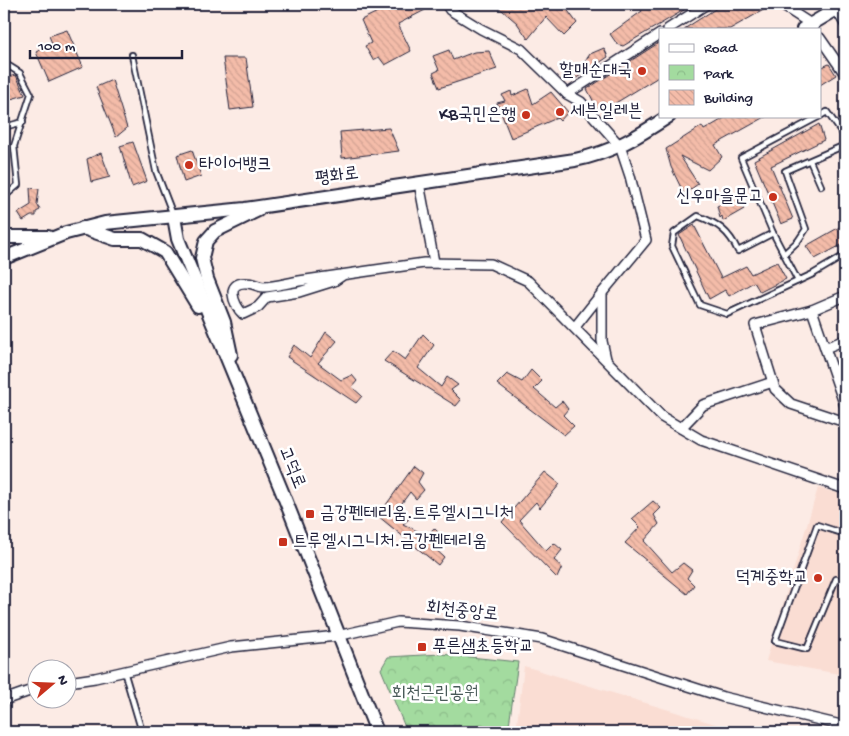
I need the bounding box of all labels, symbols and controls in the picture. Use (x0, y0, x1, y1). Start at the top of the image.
scale bar (30, 28, 182, 60)
legend (659, 28, 822, 118)
text: 100 m (37, 38, 76, 56)
text: Road (704, 40, 738, 58)
place label: 할매순대국 (560, 61, 632, 82)
marker: 할매순대국 (636, 65, 648, 77)
text: Park (703, 66, 734, 84)
text: Building (703, 90, 753, 108)
place label: 세븐일레븐 (570, 102, 642, 123)
place label: KB국민은행 (439, 105, 516, 126)
marker: 세븐일레븐 (554, 106, 566, 118)
marker: KB국민은행 (520, 109, 532, 121)
place label: 타이어뱅크 (199, 155, 271, 176)
marker: 타이어뱅크 (183, 159, 195, 171)
street label: 평화로 (314, 164, 360, 190)
place label: 신우마을문고 (676, 187, 763, 208)
marker: 신우마을문고 (767, 191, 779, 203)
street label: 고덕로 (273, 444, 309, 492)
place label: 금강펜테리움.트루엘시그니처 (320, 504, 514, 525)
marker: 금강펜테리움.트루엘시그니처 (304, 508, 316, 520)
place label: 트루엘시그니처.금강펜테리움 (293, 532, 487, 553)
marker: 트루엘시그니처.금강펜테리움 (277, 536, 289, 548)
place label: 덕계중학교 (736, 568, 808, 589)
marker: 덕계중학교 (812, 572, 824, 584)
street label: 회천중앙로 (425, 598, 499, 626)
place label: 푸른샘초등학교 (432, 637, 533, 658)
marker: 푸른샘초등학교 (416, 641, 428, 653)
north arrow (28, 658, 78, 708)
text: N (52, 673, 71, 688)
park label: 회천근린공원 (392, 684, 478, 705)

